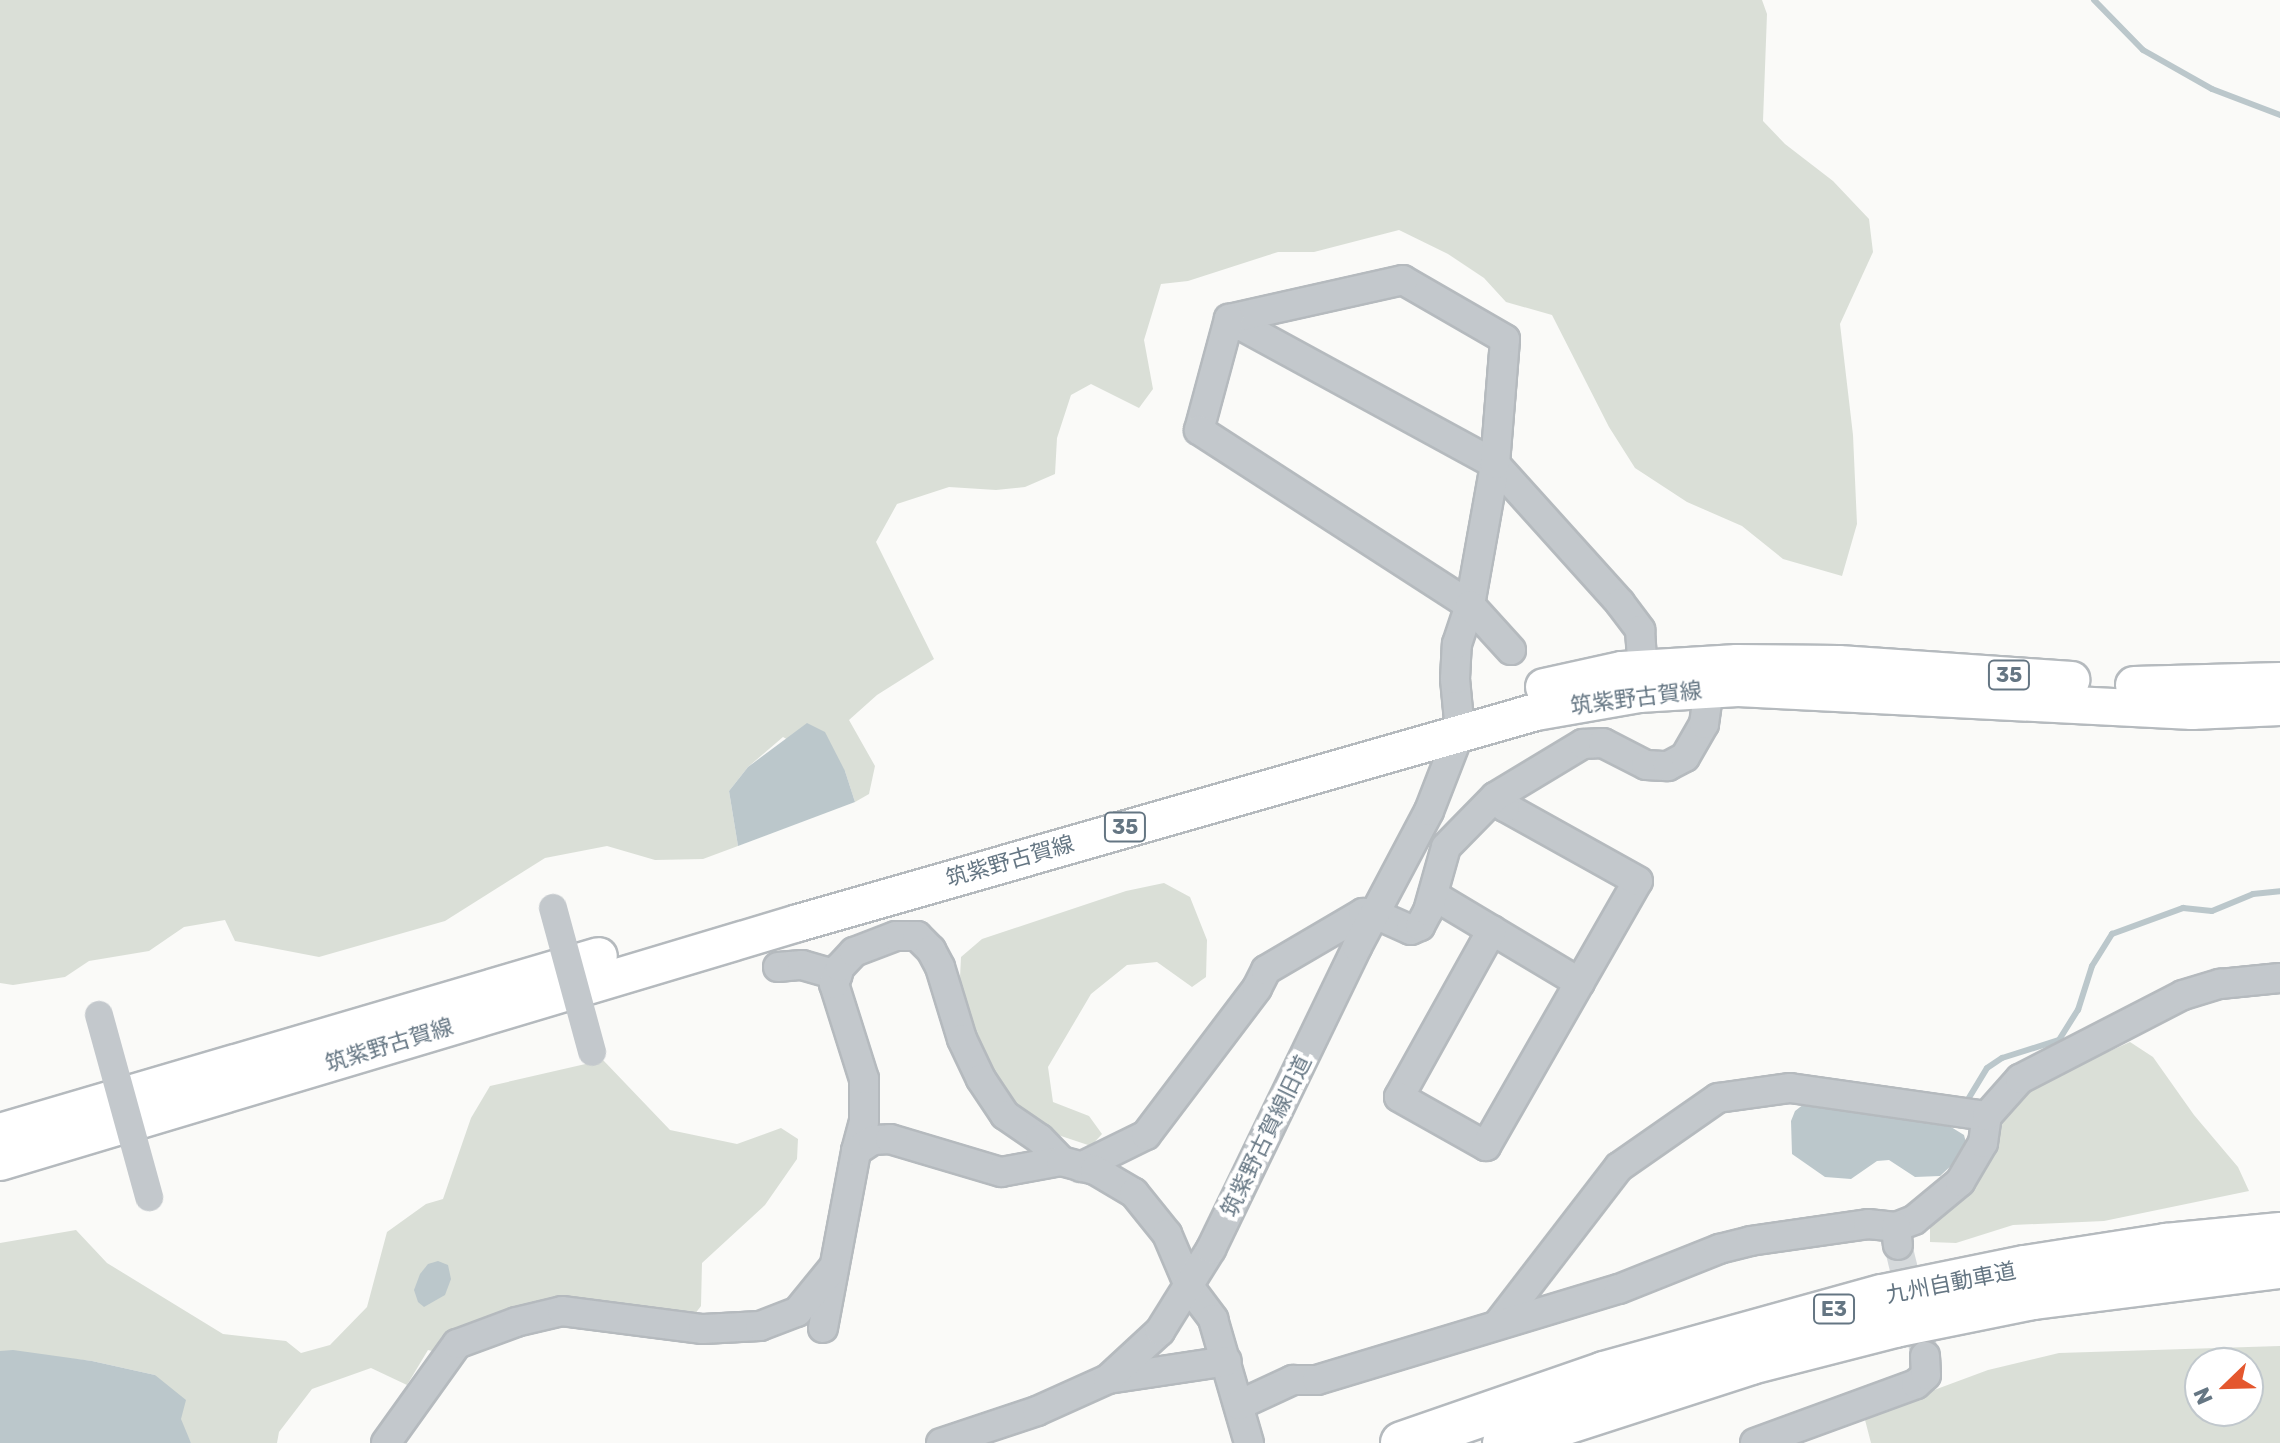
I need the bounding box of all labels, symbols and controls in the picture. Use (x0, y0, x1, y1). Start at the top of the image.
road number: 35 (1987, 659, 2031, 691)
street label: 筑紫野古賀線 (1569, 677, 1703, 719)
road number: 35 (1103, 811, 1147, 843)
street label: 筑紫野古賀線 (943, 830, 1077, 892)
street label: 筑紫野古賀線 (322, 1013, 456, 1077)
street label: 筑紫野古賀線旧道 (1216, 1051, 1316, 1221)
street label: 九州自動車道 (1884, 1257, 2018, 1309)
road number: E3 (1812, 1293, 1856, 1325)
north arrow (2184, 1347, 2264, 1427)
text: N (2188, 1383, 2219, 1408)

